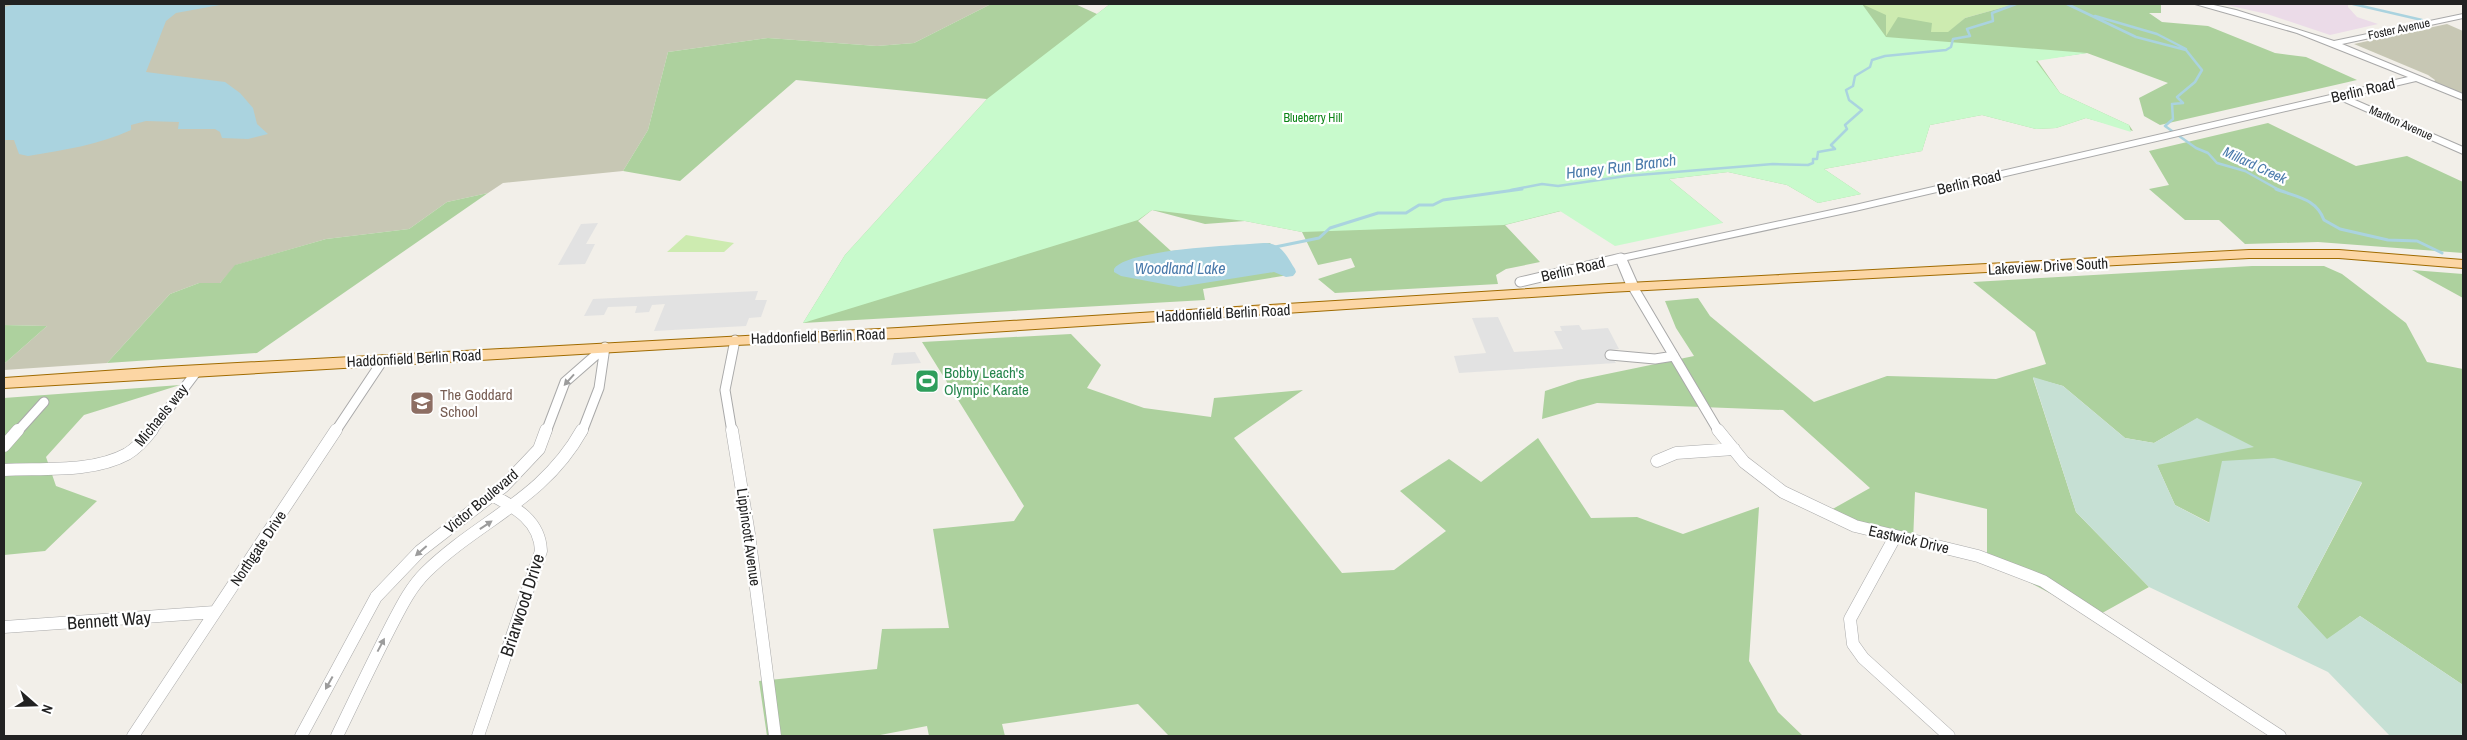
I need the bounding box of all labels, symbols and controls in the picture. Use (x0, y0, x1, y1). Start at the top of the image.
street label: Foster Avenue (2367, 15, 2431, 43)
street label: Berlin Road (2329, 72, 2397, 108)
street label: Marlton Avenue (2367, 102, 2435, 144)
park label: Blueberry Hill (1283, 110, 1343, 126)
water label: Millard Creek (2220, 142, 2291, 188)
water label: Haney Run Branch (1565, 148, 1677, 184)
street label: Berlin Road (1935, 164, 2003, 200)
street label: Berlin Road (1539, 251, 1607, 287)
street label: Lakeview Drive South (1987, 252, 2109, 280)
water label: Woodland Lake (1135, 257, 1225, 279)
street label: Haddonfield Berlin Road (1155, 299, 1291, 327)
street label: Haddonfield Berlin Road (750, 323, 886, 349)
street label: Haddonfield Berlin Road (346, 344, 482, 372)
place label: Bobby Leach's Olympic Karate (944, 362, 1029, 400)
sports icon: Bobby Leach's Olympic Karate (914, 368, 940, 394)
one-way arrow (563, 373, 575, 385)
street label: Michaels way (129, 379, 193, 451)
place label: The Goddard School (440, 384, 512, 422)
school or university icon: The Goddard School (409, 390, 435, 416)
street label: Victor Boulevard (439, 464, 523, 538)
street label: Lippincott Avenue (732, 487, 766, 587)
street label: Northgate Drive (225, 506, 291, 590)
street label: Eastwick Drive (1867, 520, 1951, 558)
one-way arrow (479, 521, 493, 530)
one-way arrow (415, 545, 427, 556)
street label: Briarwood Drive (494, 550, 550, 660)
street label: Bennett Way (66, 605, 152, 635)
one-way arrow (377, 638, 385, 653)
one-way arrow (325, 676, 333, 691)
north arrow (10, 680, 60, 730)
text: N (37, 702, 57, 716)

